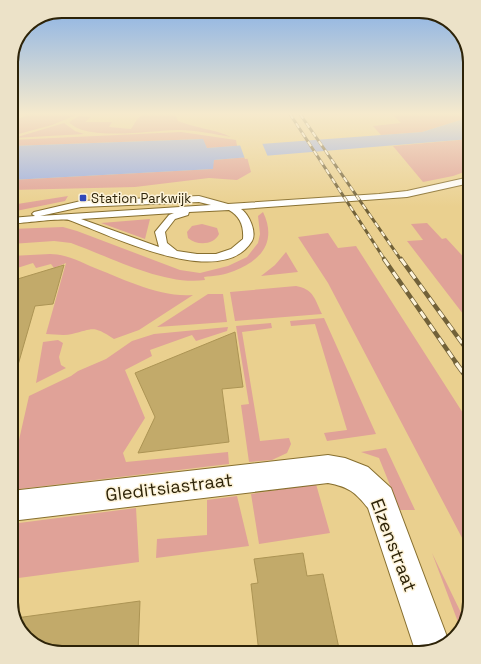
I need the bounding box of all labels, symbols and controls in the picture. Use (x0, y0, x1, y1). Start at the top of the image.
place label: Station Parkwijk (91, 190, 191, 207)
marker: Station Parkwijk (78, 193, 88, 203)
street label: Gleditsiastraat (104, 468, 234, 506)
street label: Elzenstraat (366, 495, 422, 595)

